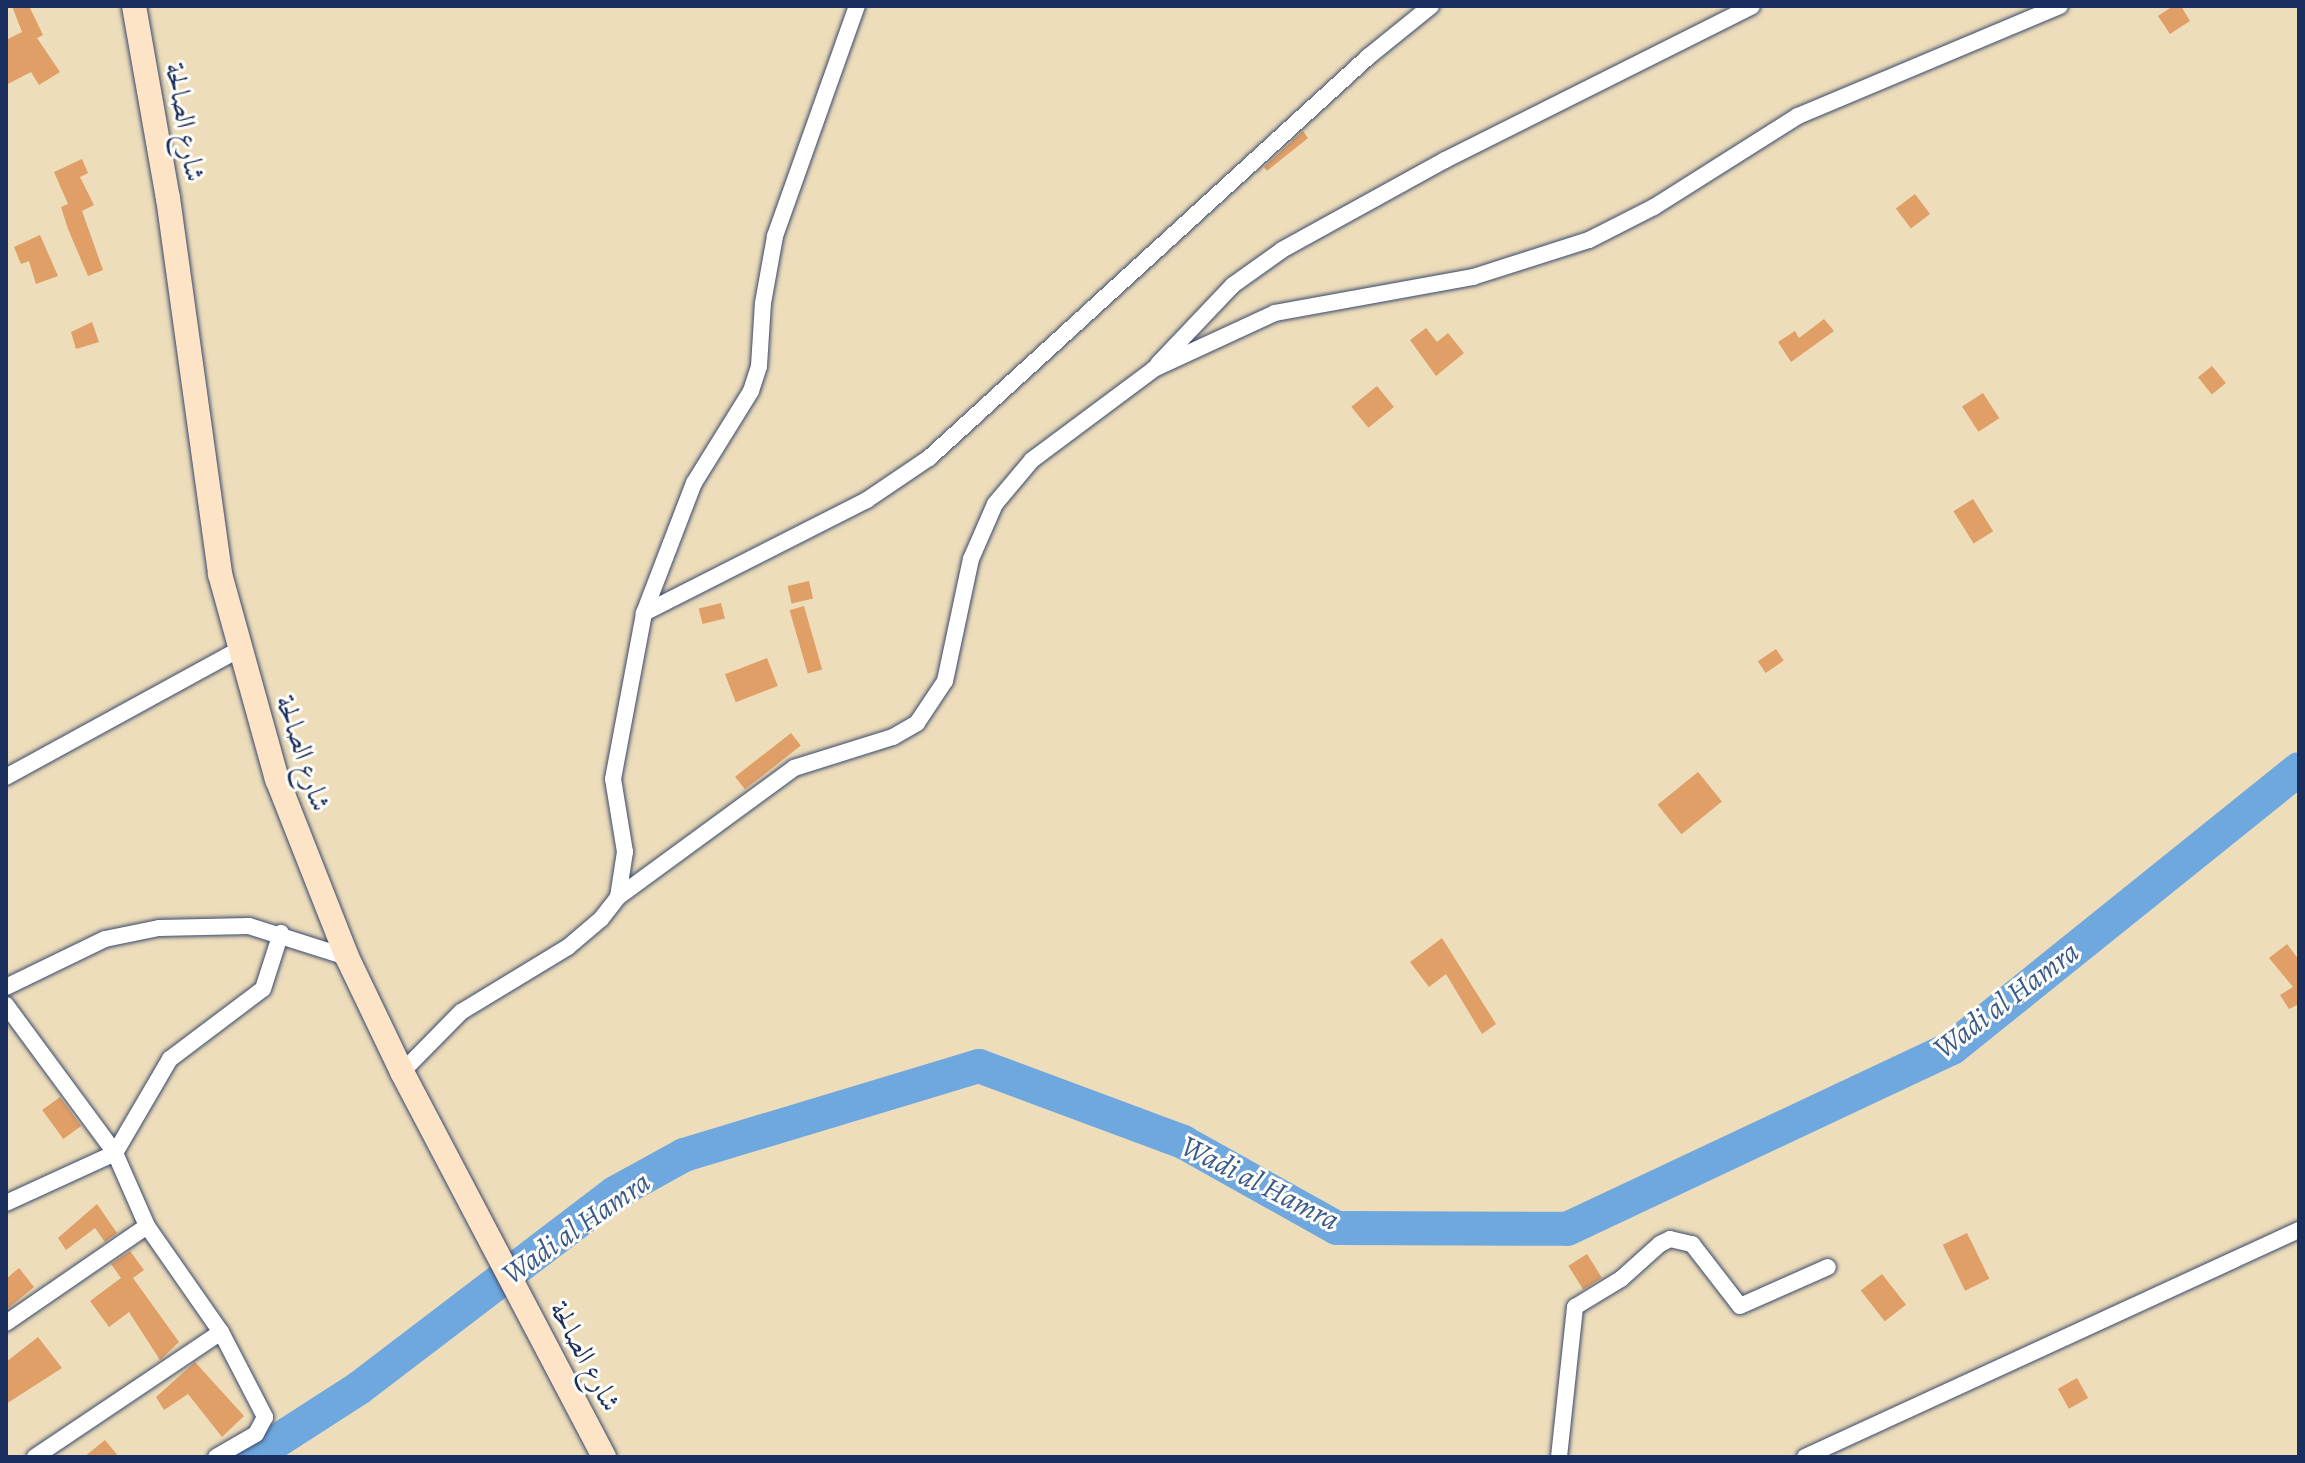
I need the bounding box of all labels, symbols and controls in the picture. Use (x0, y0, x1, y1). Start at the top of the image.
street label: شارع الصالحة (158, 60, 212, 184)
street label: شارع الصالحة (268, 691, 338, 815)
water label: Wadi al Hamra (1926, 934, 2086, 1066)
water label: Wadi al Hamra (1175, 1128, 1345, 1238)
water label: Wadi al Hamra (495, 1164, 657, 1292)
street label: شارع الصالحة (542, 1295, 628, 1417)

